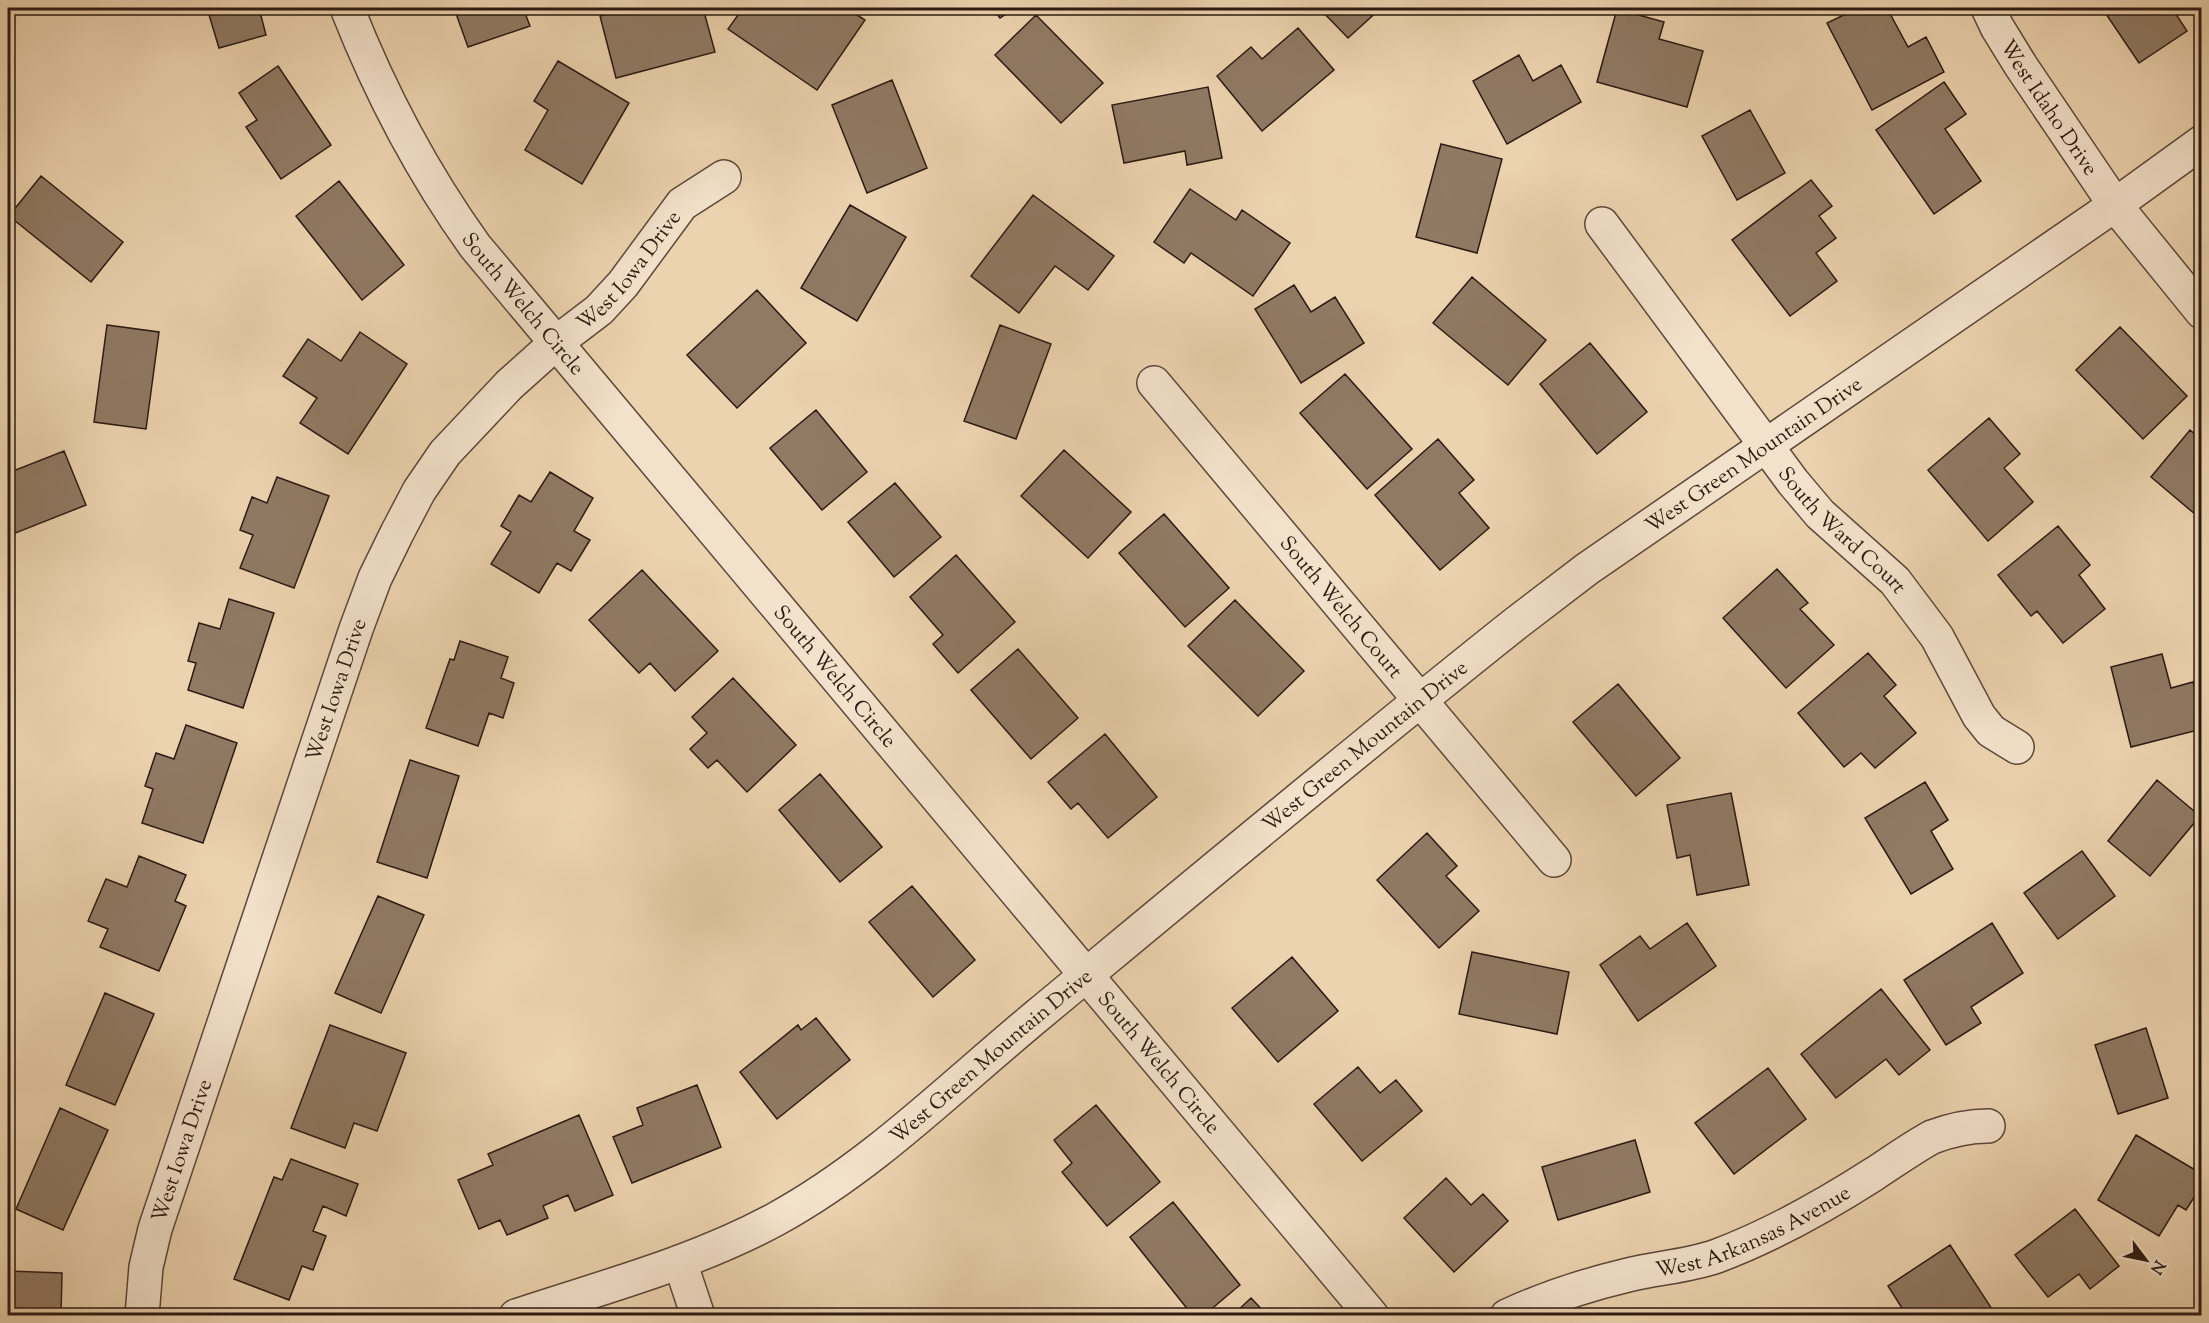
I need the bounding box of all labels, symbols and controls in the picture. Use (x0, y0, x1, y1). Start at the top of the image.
street label: West Idaho Drive (1991, 35, 2104, 183)
street label: West Iowa Drive (571, 205, 689, 339)
street label: South Welch Circle (453, 227, 590, 383)
street label: West Green Mountain Drive (1640, 371, 1869, 541)
street label: South Ward Court (1770, 461, 1913, 601)
street label: South Welch Court (1271, 530, 1409, 686)
street label: South Welch Circle (765, 599, 903, 755)
street label: West Iowa Drive (300, 614, 376, 766)
street label: West Green Mountain Drive (1257, 654, 1475, 840)
street label: West Green Mountain Drive (884, 963, 1100, 1152)
street label: South Welch Circle (1089, 986, 1226, 1141)
street label: West Iowa Drive (145, 1076, 221, 1227)
street label: West Arkansas Avenue (1653, 1179, 1857, 1286)
north arrow (2116, 1230, 2176, 1290)
text: N (2143, 1255, 2170, 1278)

